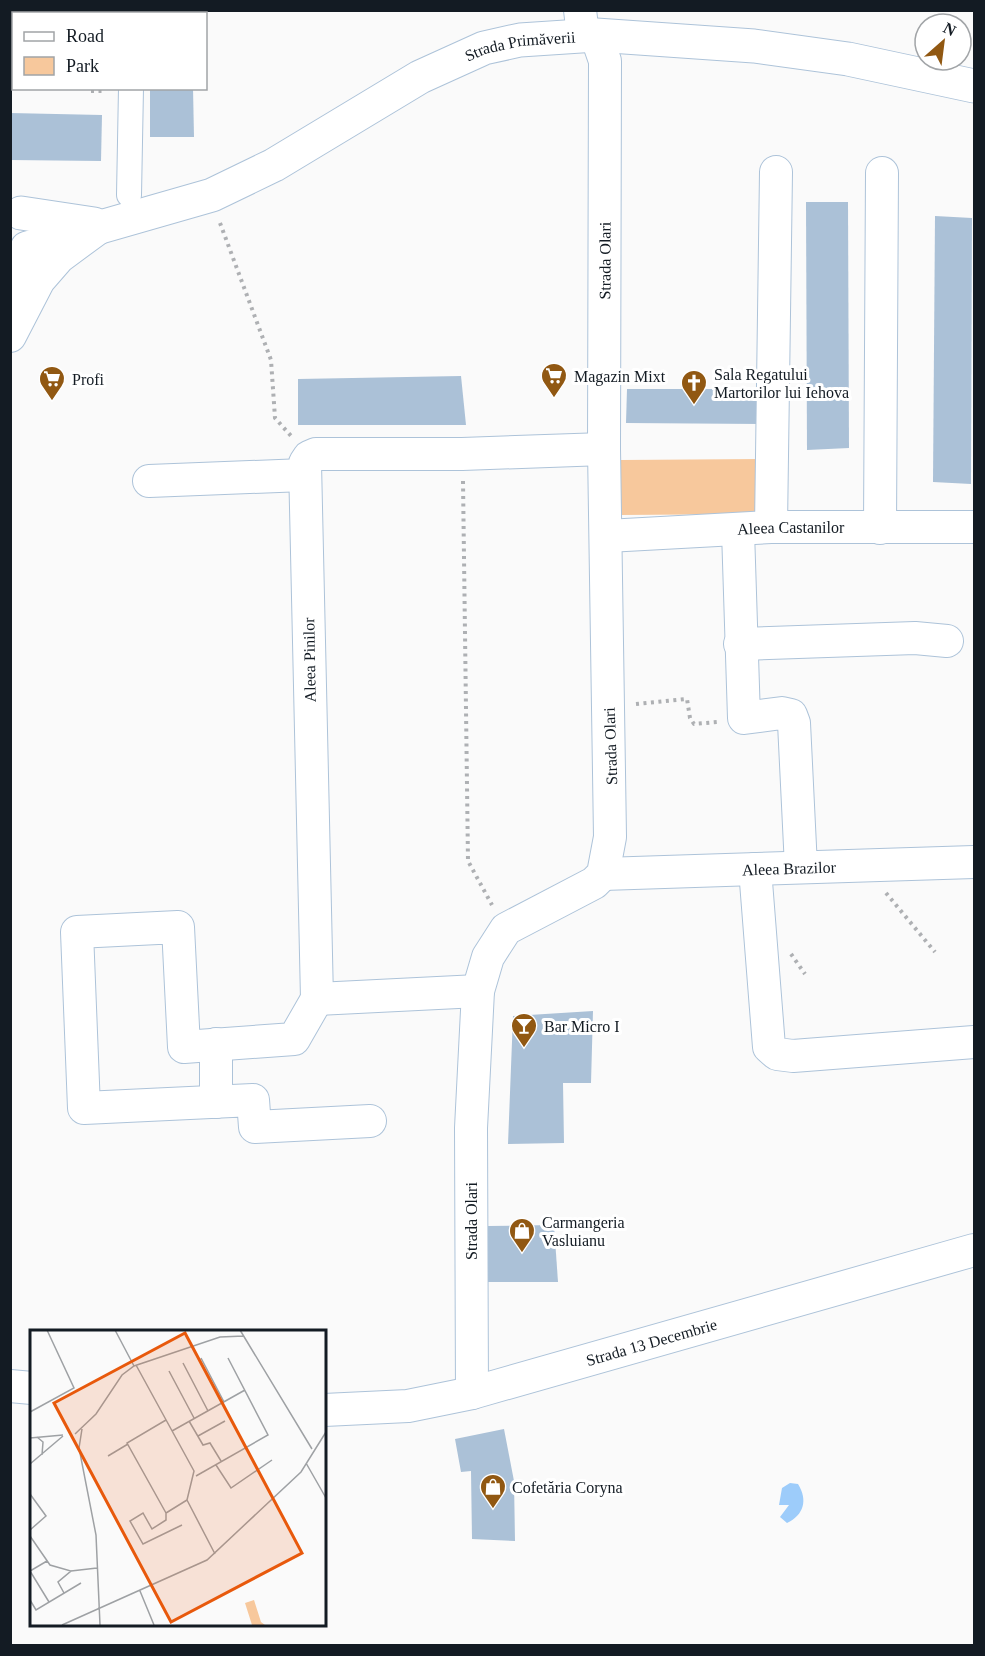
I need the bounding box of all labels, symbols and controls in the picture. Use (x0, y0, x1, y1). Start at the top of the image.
legend (12, 12, 207, 90)
north arrow (913, 12, 973, 72)
text: N (941, 19, 959, 40)
text: Road (66, 26, 104, 46)
street label: Strada Primăverii (462, 28, 576, 65)
text: Park (66, 56, 99, 76)
street label: Strada Olari (596, 221, 614, 300)
supermarket icon: Magazin Mixt (539, 361, 569, 399)
supermarket icon: Profi (37, 364, 67, 402)
place label: Sala Regatului Martorilor lui Iehova (714, 366, 849, 401)
place label: Magazin Mixt (574, 368, 666, 386)
church icon: Sala Regatului Martorilor lui Iehova (679, 368, 709, 406)
place label: Profi (72, 371, 105, 388)
street label: Aleea Castanilor (737, 519, 845, 538)
street label: Aleea Pinilor (300, 617, 319, 703)
street label: Strada Olari (601, 706, 620, 785)
street label: Aleea Brazilor (742, 858, 837, 878)
bar icon: Bar Micro I (509, 1011, 539, 1049)
place label: Bar Micro I (544, 1018, 620, 1035)
street label: Strada Olari (463, 1182, 480, 1260)
place label: Carmangeria Vasluianu (542, 1214, 625, 1249)
shop icon: Carmangeria Vasluianu (507, 1216, 537, 1254)
street label: Strada 13 Decembrie (584, 1316, 719, 1369)
inset map (30, 1330, 326, 1626)
shop icon: Cofetăria Coryna (478, 1472, 508, 1510)
place label: Cofetăria Coryna (512, 1479, 623, 1497)

